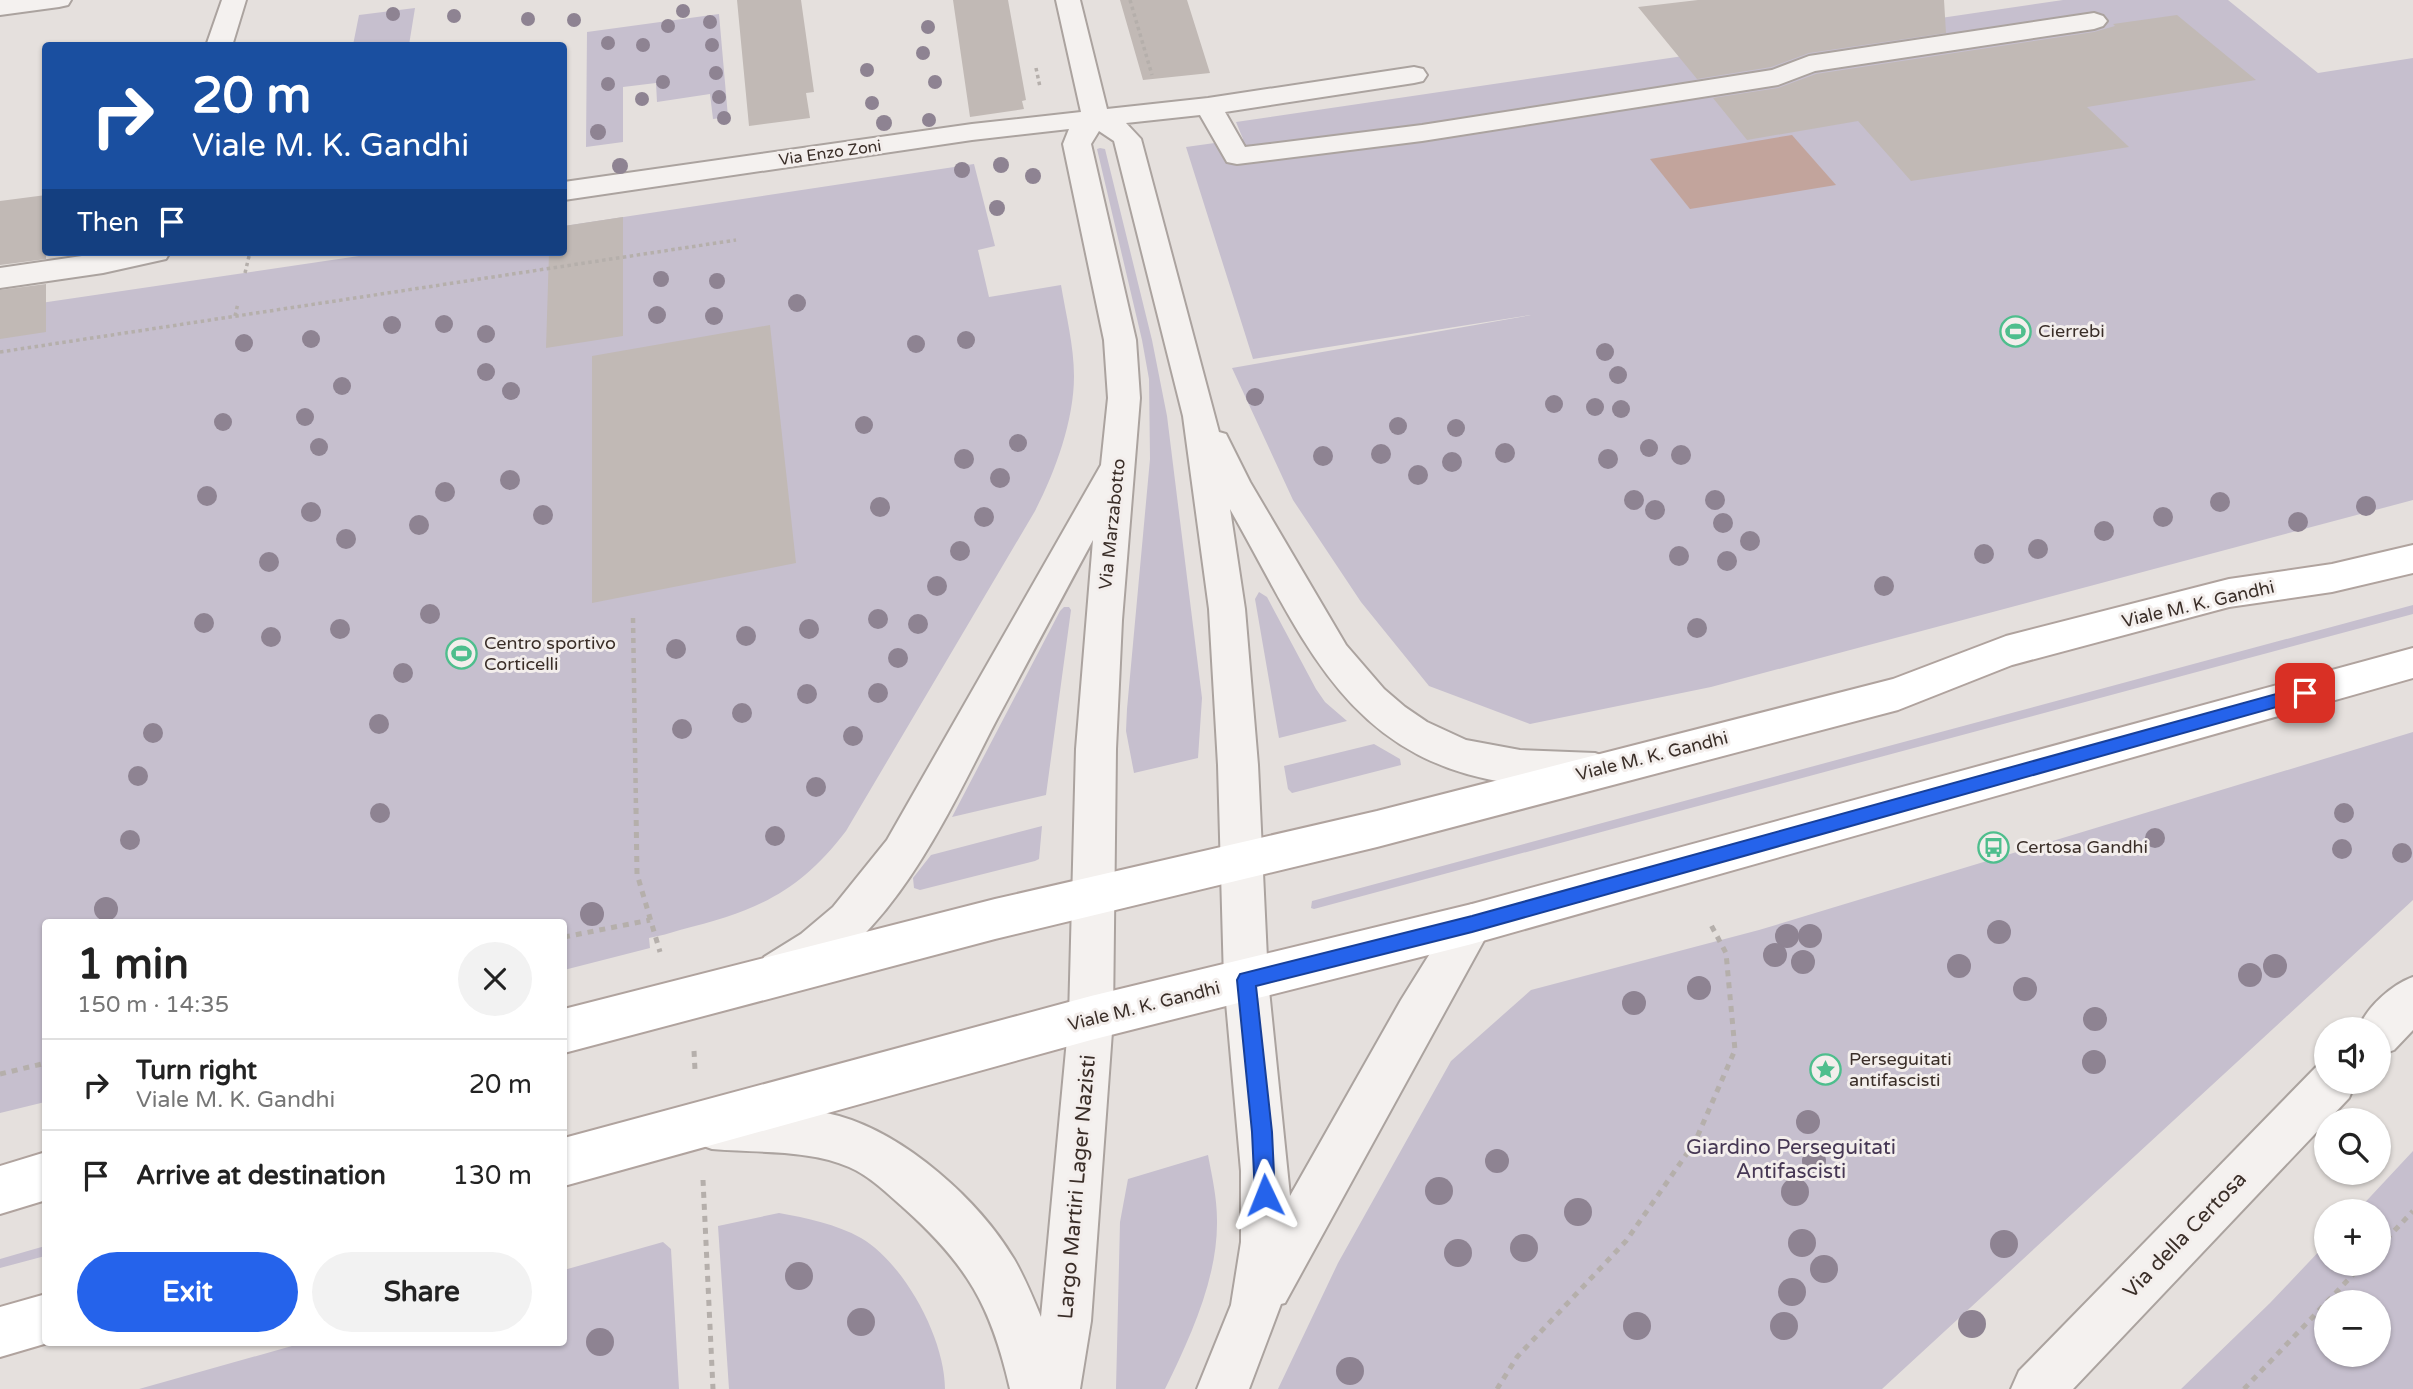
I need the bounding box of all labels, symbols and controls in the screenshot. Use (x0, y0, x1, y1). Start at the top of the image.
text: 20 m (192, 67, 311, 126)
icon: right (77, 70, 168, 161)
text: Viale M. K. Gandhi (192, 127, 469, 165)
street label: Via Enzo Zoni (777, 136, 883, 170)
icon: arrive (153, 203, 191, 241)
text: Then (77, 207, 139, 238)
sports icon: Cierrebi (1998, 314, 2032, 348)
place label: Cierrebi (2038, 320, 2105, 342)
street label: Via Marzabotto (1094, 457, 1130, 591)
street label: Viale M. K. Gandhi (2120, 576, 2276, 632)
place label: Centro sportivo Corticelli (484, 632, 616, 675)
sports icon: Centro sportivo Corticelli (444, 636, 478, 670)
pin (2275, 663, 2335, 723)
icon: arrive (2286, 674, 2324, 712)
street label: Viale M. K. Gandhi (1574, 726, 1730, 786)
bus stop icon: Certosa Gandhi (1976, 830, 2010, 864)
place label: Certosa Gandhi (2016, 836, 2148, 858)
text: 1 min (77, 939, 189, 990)
button: close (458, 942, 532, 1016)
street label: Viale M. K. Gandhi (1066, 976, 1222, 1036)
text: 150 m · 14:35 (77, 991, 229, 1019)
map controls (2314, 1017, 2391, 1367)
button: sound (2314, 1017, 2391, 1094)
place label: Perseguitati antifascisti (1849, 1048, 1952, 1091)
place icon: Perseguitati antifascisti (1809, 1052, 1843, 1086)
street label: Largo Martiri Lager Nazisti (1053, 1054, 1101, 1320)
text: Turn right (136, 1055, 257, 1086)
icon: right (77, 1066, 115, 1104)
text: 20 m (469, 1069, 532, 1100)
text: Viale M. K. Gandhi (136, 1086, 335, 1114)
button: search (2314, 1108, 2391, 1185)
park label: Giardino Perseguitati Antifascisti (1686, 1135, 1896, 1184)
icon: arrive (77, 1157, 115, 1195)
position arrow (1228, 1158, 1302, 1232)
text: Arrive at destination (136, 1160, 386, 1191)
text: 130 m (452, 1160, 532, 1191)
street label: Via della Certosa (2118, 1166, 2252, 1304)
button: + (2314, 1199, 2391, 1276)
button: Exit (77, 1252, 298, 1332)
button: Share (312, 1252, 532, 1332)
button: − (2314, 1290, 2391, 1367)

